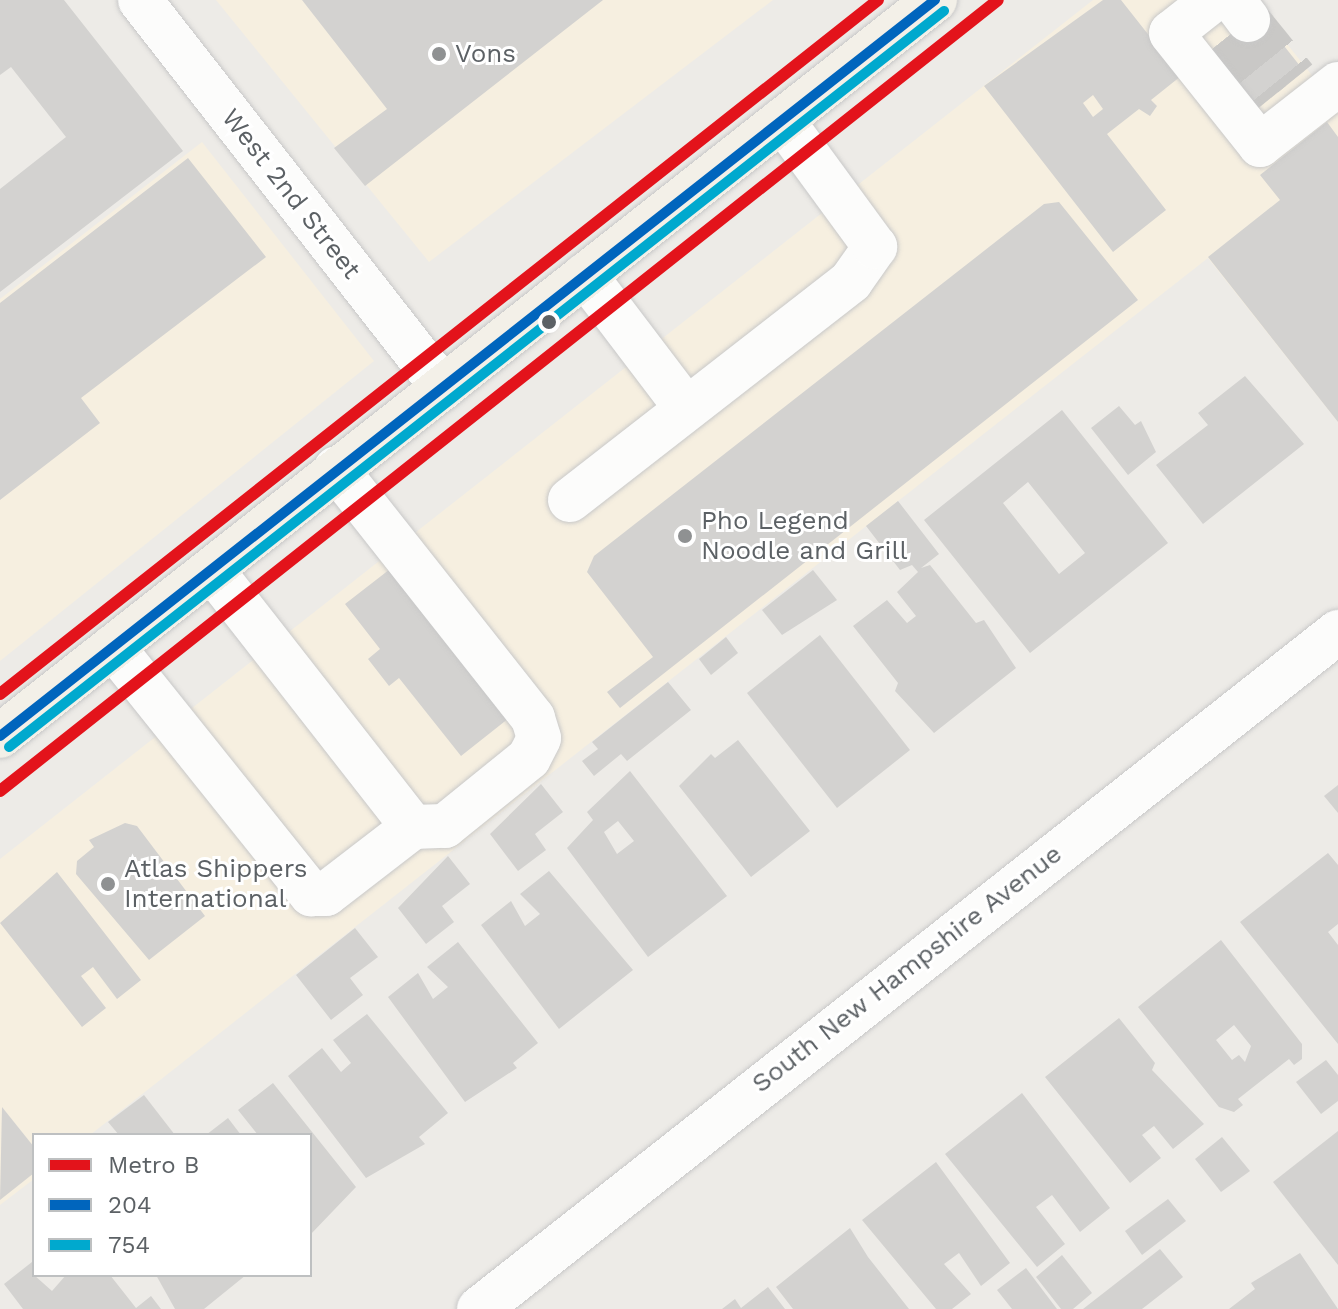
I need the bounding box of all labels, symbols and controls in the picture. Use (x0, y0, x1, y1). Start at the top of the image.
place label: Vons (455, 38, 516, 70)
marker: Vons (430, 45, 448, 63)
street label: West 2nd Street (215, 103, 367, 285)
unlabelled marker (541, 314, 557, 330)
place label: Pho Legend Noodle and Grill (701, 505, 907, 566)
marker: Pho Legend Noodle and Grill (676, 527, 694, 545)
street label: South New Hampshire Avenue (745, 838, 1069, 1100)
place label: Atlas Shippers International (124, 853, 307, 914)
marker: Atlas Shippers International (99, 875, 117, 893)
legend (32, 1133, 312, 1277)
text: Metro B (108, 1151, 200, 1179)
text: 204 (108, 1191, 152, 1219)
text: 754 (108, 1231, 150, 1259)

